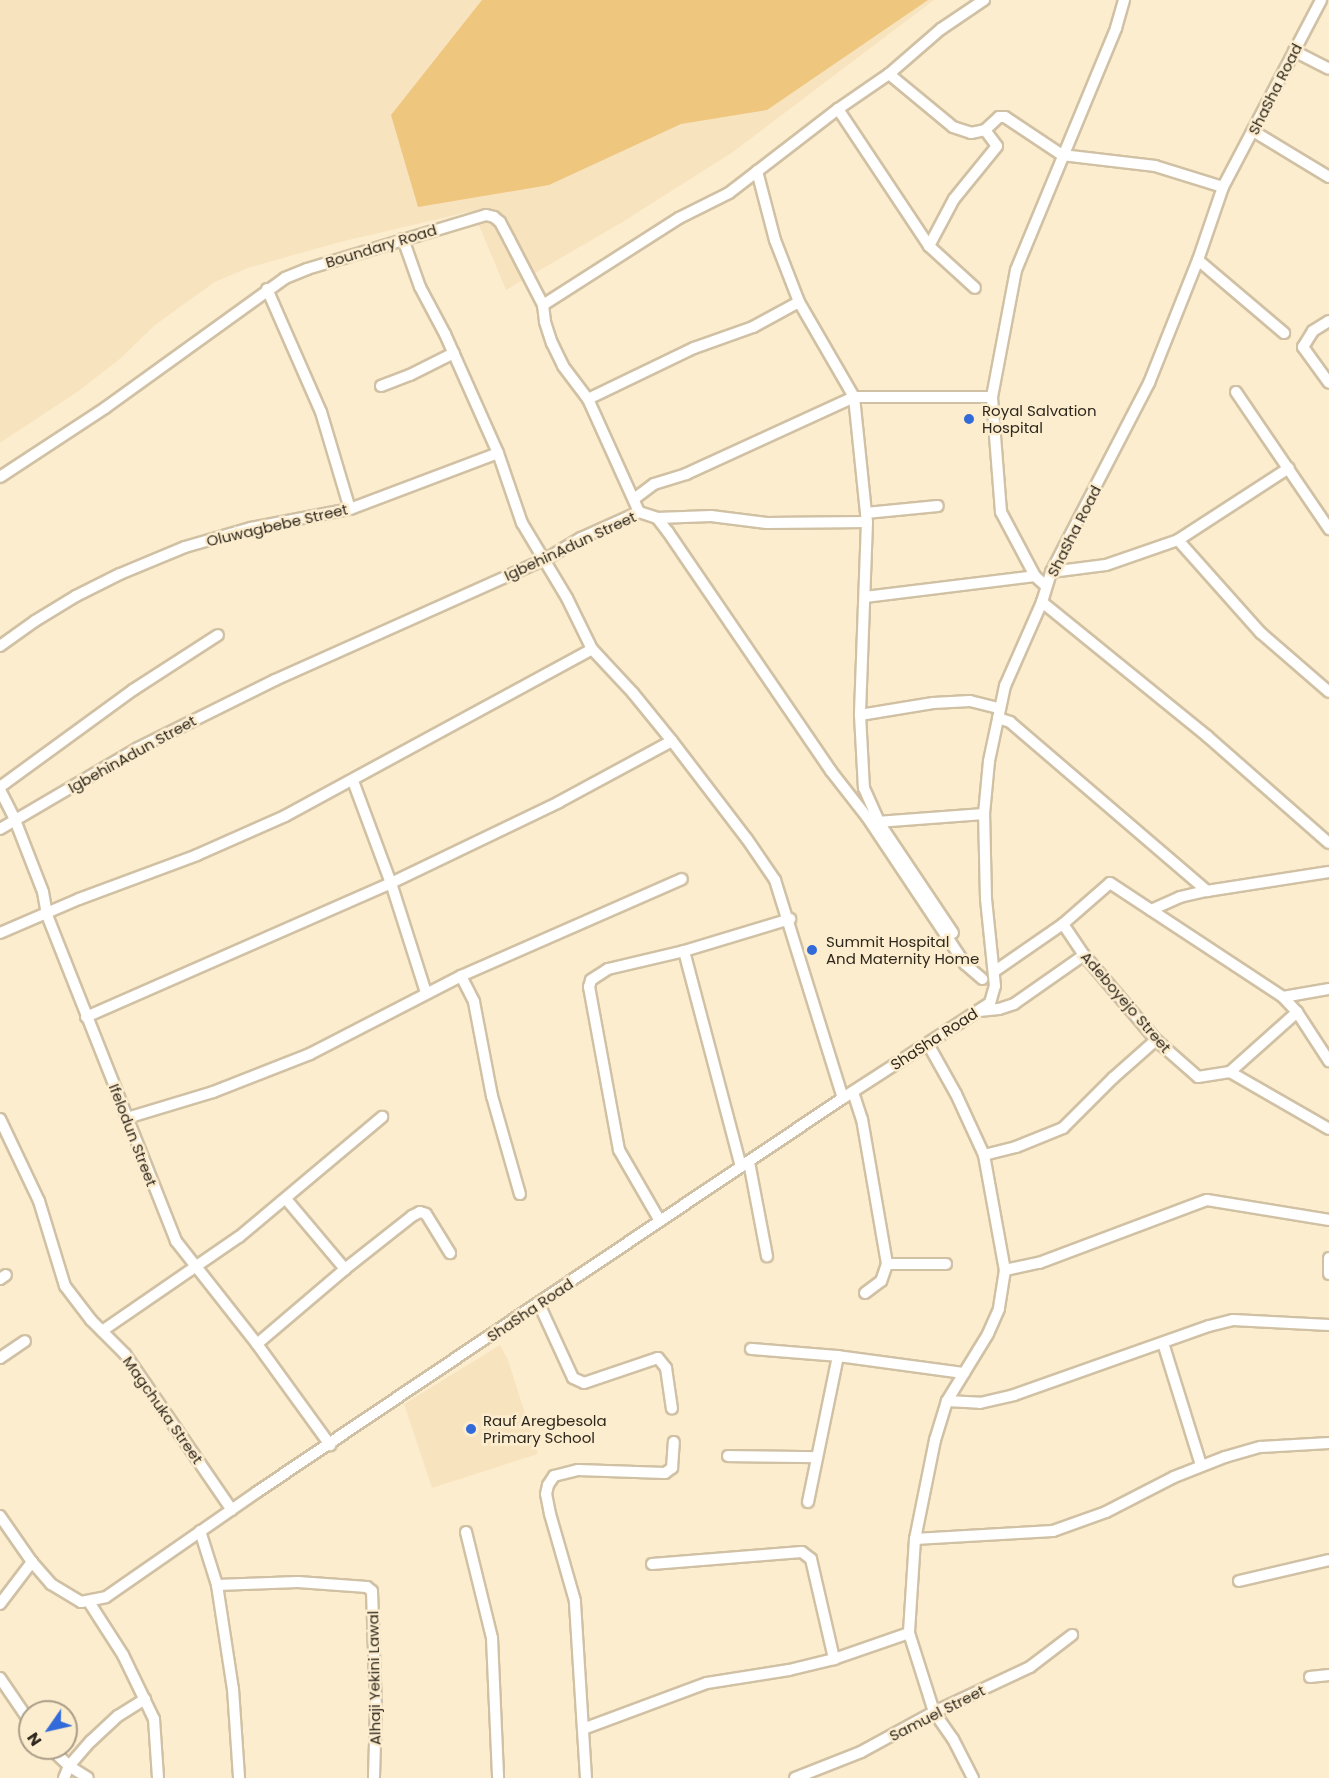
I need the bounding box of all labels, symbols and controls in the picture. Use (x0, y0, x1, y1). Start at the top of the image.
street label: ShaSha Road (1244, 40, 1306, 138)
street label: Boundary Road (323, 221, 439, 271)
place label: Royal Salvation Hospital (982, 401, 1097, 436)
marker: Royal Salvation Hospital (960, 410, 978, 428)
street label: ShaSha Road (1043, 482, 1105, 580)
street label: Oluwagbebe Street (205, 500, 349, 550)
street label: IgbehinAdun Street (501, 508, 639, 584)
street label: IgbehinAdun Street (65, 711, 199, 797)
place label: Summit Hospital And Maternity Home (826, 932, 979, 967)
marker: Summit Hospital And Maternity Home (803, 941, 821, 959)
street label: Adeboyejo Street (1077, 948, 1175, 1056)
street label: ShaSha Road (887, 1004, 981, 1074)
street label: Ifelodun Street (105, 1081, 161, 1189)
street label: ShaSha Road (483, 1275, 577, 1345)
street label: Magchuka Street (119, 1353, 207, 1467)
place label: Rauf Aregbesola Primary School (483, 1411, 607, 1446)
marker: Rauf Aregbesola Primary School (464, 1422, 478, 1436)
street label: Alhaji Yekini Lawal (364, 1611, 384, 1745)
street label: Samuel Street (886, 1681, 988, 1745)
north arrow (18, 1700, 78, 1760)
text: N (21, 1728, 47, 1751)

